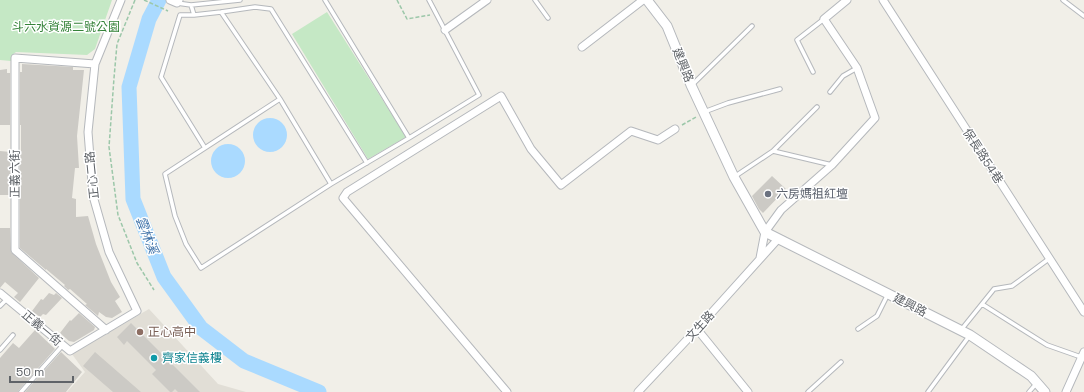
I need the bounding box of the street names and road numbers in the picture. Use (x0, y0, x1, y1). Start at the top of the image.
street label: 建興路 (669, 45, 697, 85)
street label: 保長路54巷 (959, 125, 1007, 187)
street label: 正義六街 (7, 150, 23, 198)
street label: 正心二路 (82, 150, 102, 200)
street label: 建興路 (890, 290, 930, 320)
street label: 正義一街 (18, 306, 66, 350)
street label: 文生路 (682, 307, 718, 345)

